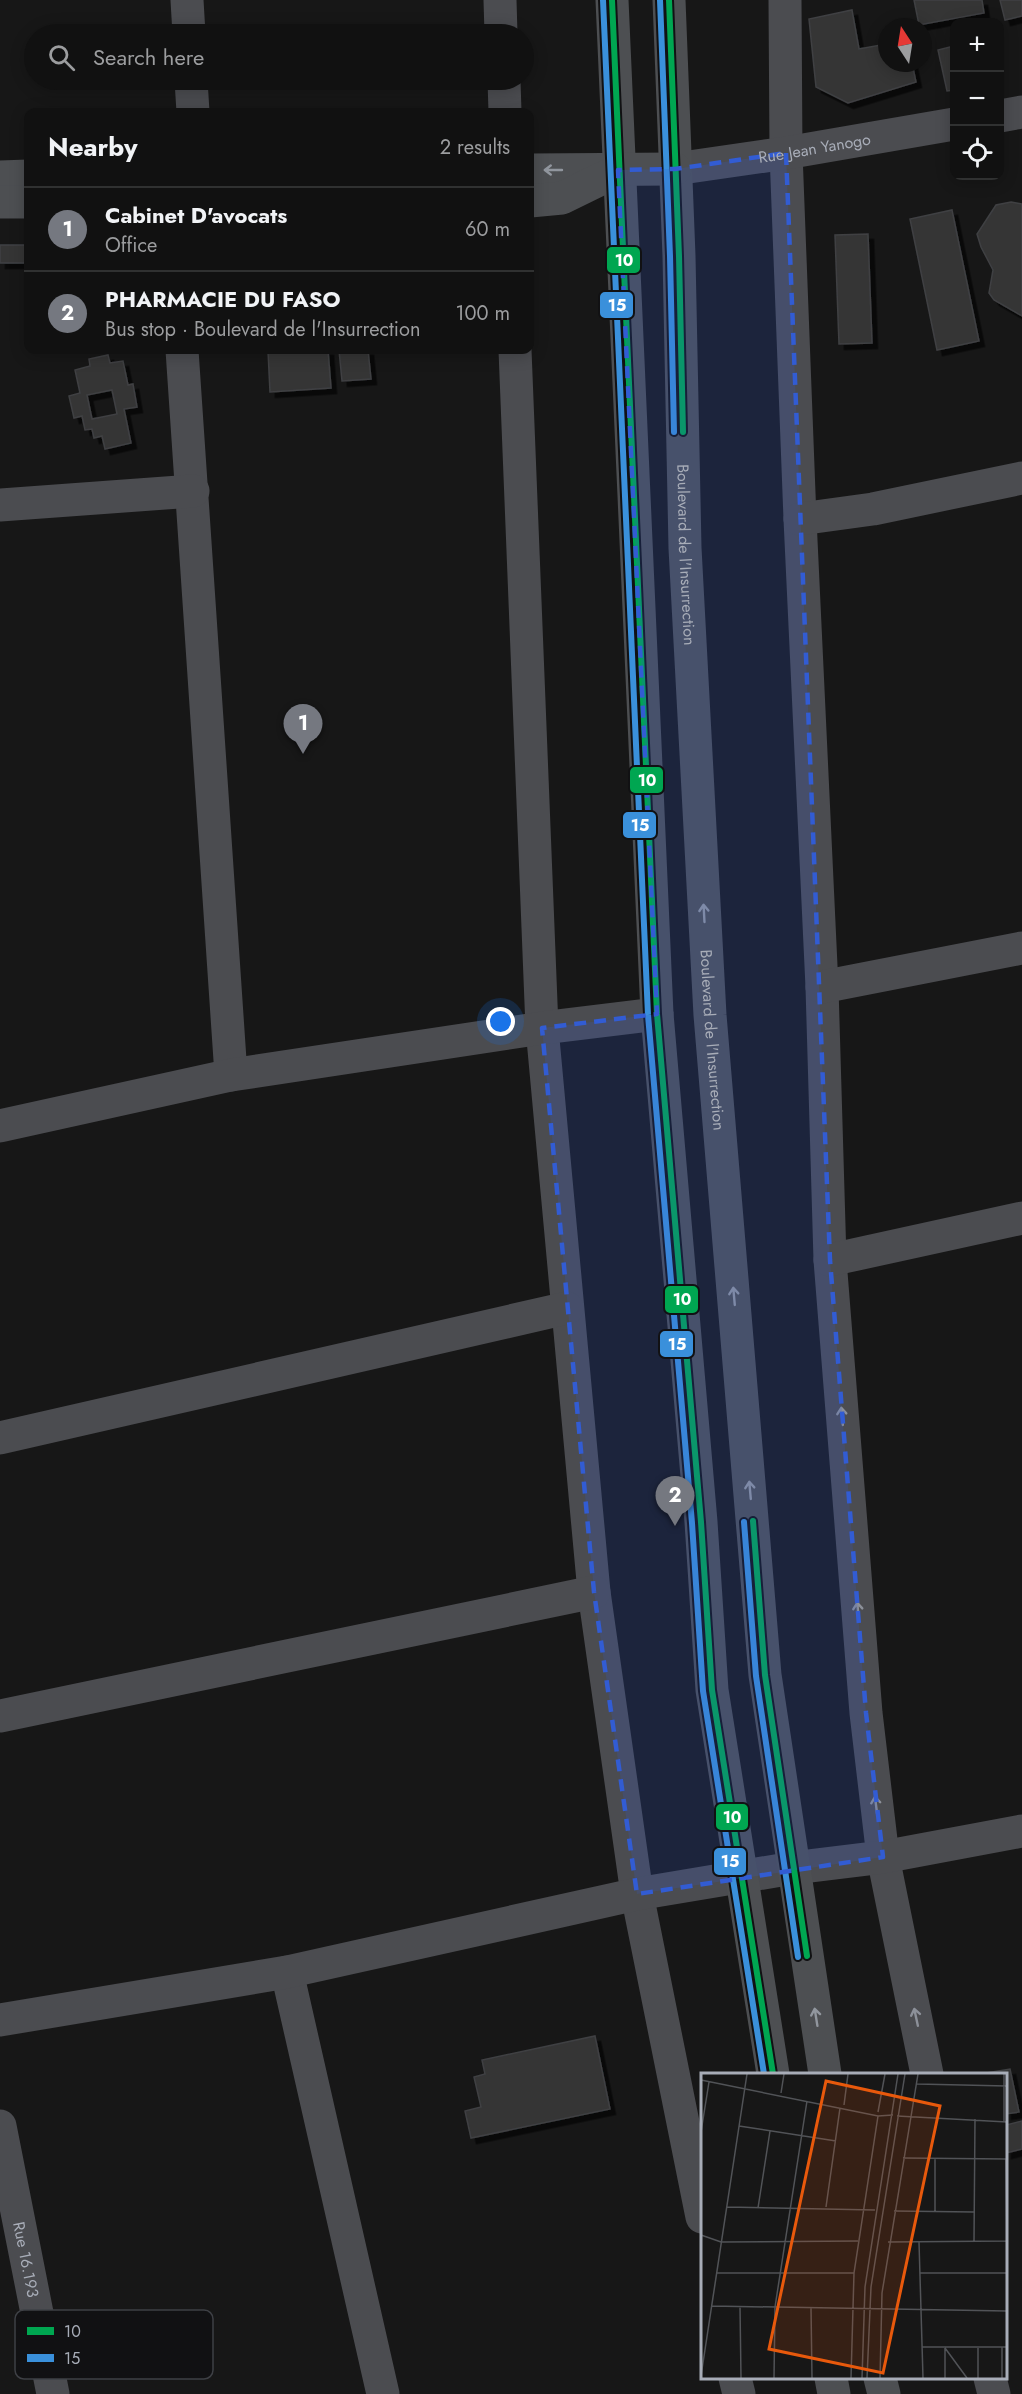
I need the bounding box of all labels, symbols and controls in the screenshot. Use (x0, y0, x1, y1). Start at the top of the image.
north arrow (878, 18, 932, 72)
map controls (950, 18, 1004, 180)
button: + (950, 18, 1004, 72)
search box (24, 24, 534, 90)
icon: search (45, 41, 78, 74)
text: Search here (93, 41, 204, 73)
button: − (950, 72, 1004, 126)
button: locate (950, 126, 1004, 180)
street label: Rue Jean Yanogo (757, 127, 873, 168)
text: Nearby (48, 128, 137, 166)
text: 2 results (440, 133, 510, 162)
one-way arrow (543, 164, 563, 176)
text: Cabinet D'avocats (105, 199, 287, 231)
text: 1 (62, 215, 73, 244)
text: 60 m (465, 215, 510, 244)
text: Office (105, 231, 157, 260)
line badge: 10 (606, 246, 641, 274)
text: 10 (615, 249, 633, 272)
text: PHARMACIE DU FASO (105, 283, 341, 315)
line badge: 15 (599, 291, 634, 319)
text: 15 (608, 294, 626, 317)
text: 2 (61, 299, 74, 328)
text: 100 m (455, 299, 510, 328)
text: Bus stop · Boulevard de l'Insurrection (105, 315, 420, 344)
street label: Boulevard de l'Insurrection (672, 464, 702, 646)
pin: 1 (284, 704, 322, 754)
line badge: 10 (629, 766, 664, 794)
text: 10 (638, 769, 656, 792)
line badge: 15 (622, 811, 657, 839)
text: 15 (631, 814, 649, 837)
one-way arrow (699, 903, 710, 923)
street label: Boulevard de l'Insurrection (695, 949, 731, 1131)
your location (486, 1007, 515, 1036)
line badge: 10 (664, 1285, 699, 1314)
one-way arrow (729, 1286, 740, 1306)
text: 10 (673, 1288, 691, 1311)
line badge: 15 (659, 1330, 694, 1358)
text: 15 (668, 1333, 686, 1356)
one-way arrow (836, 1407, 847, 1427)
pin: 2 (656, 1476, 694, 1526)
one-way arrow (745, 1481, 756, 1500)
one-way arrow (852, 1601, 863, 1621)
one-way arrow (871, 1795, 882, 1815)
line badge: 10 (715, 1803, 749, 1831)
text: 10 (723, 1806, 741, 1829)
line badge: 15 (713, 1847, 747, 1876)
text: 15 (721, 1850, 739, 1873)
one-way arrow (810, 2007, 821, 2027)
one-way arrow (909, 2008, 921, 2027)
inset map (701, 2073, 1007, 2379)
street label: Rue 16.193 (8, 2219, 45, 2300)
legend (15, 2310, 213, 2379)
text: 10 (64, 2320, 81, 2343)
text: 15 (64, 2347, 80, 2370)

